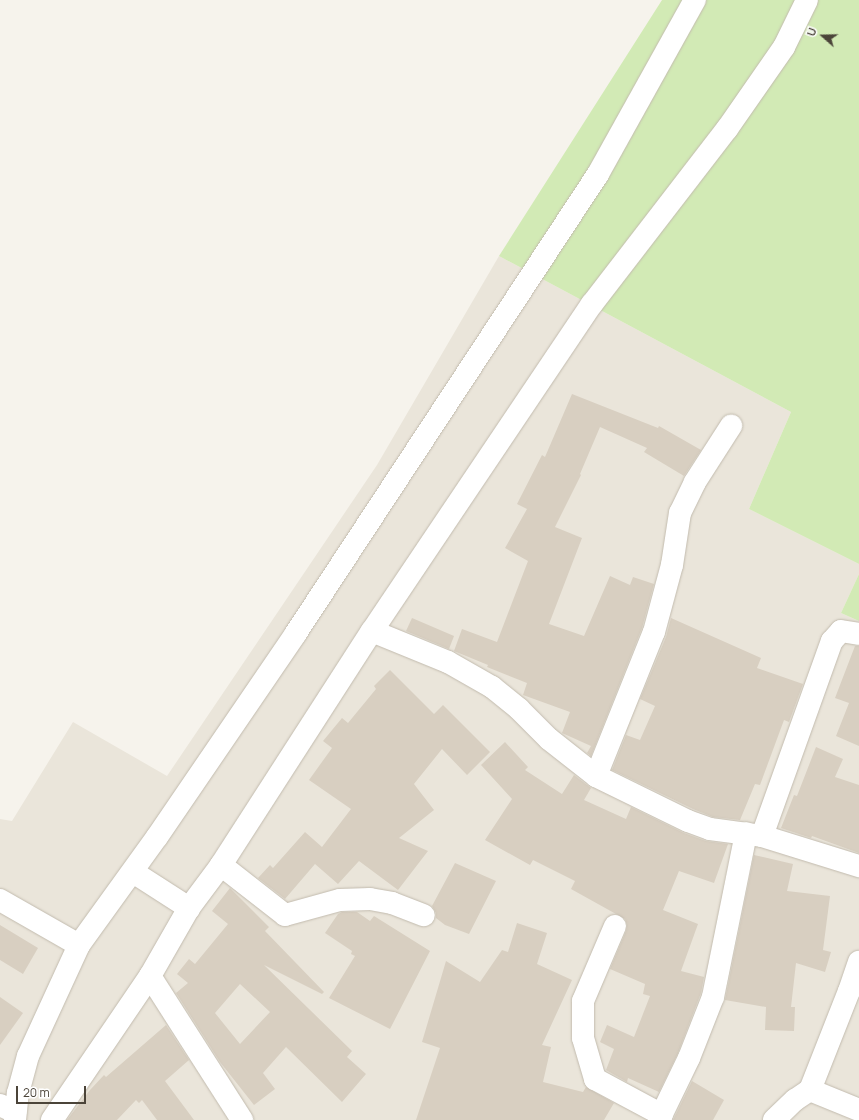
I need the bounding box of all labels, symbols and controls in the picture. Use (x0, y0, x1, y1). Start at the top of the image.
north arrow (803, 16, 843, 56)
text: U (803, 25, 820, 38)
scale bar (18, 1078, 88, 1104)
text: 20 m (23, 1084, 50, 1101)

